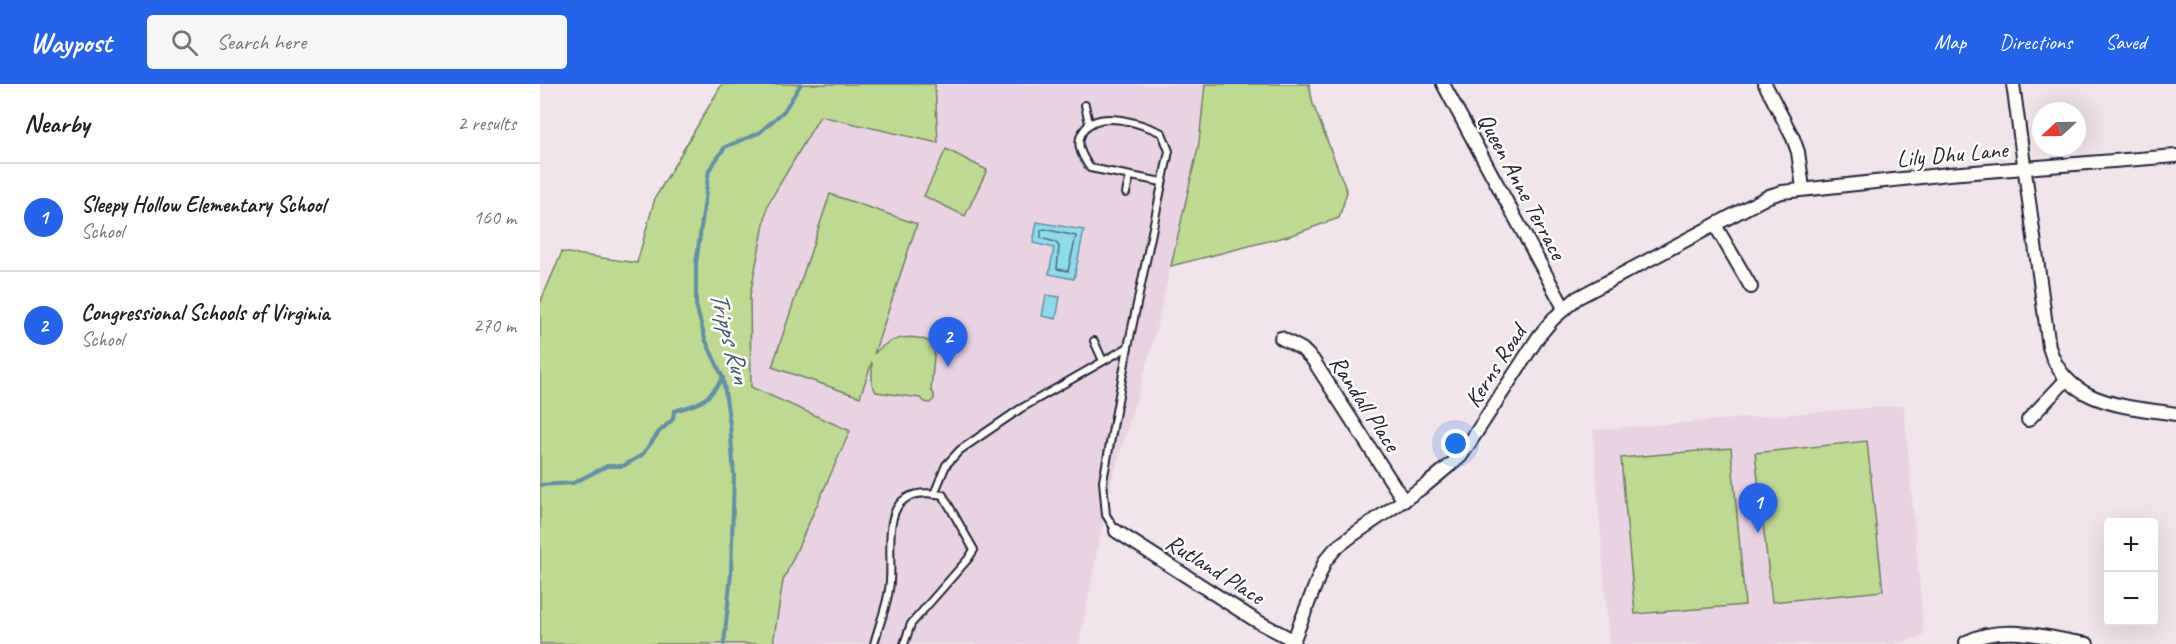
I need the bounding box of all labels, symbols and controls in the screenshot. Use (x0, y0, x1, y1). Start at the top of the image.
search box (147, 15, 567, 69)
text: Waypost (30, 25, 111, 60)
icon: search (168, 26, 201, 59)
text: Search here (216, 28, 306, 56)
text: Map (1934, 29, 1966, 55)
text: Directions (1999, 29, 2072, 55)
text: Saved (2105, 29, 2146, 55)
north arrow (2032, 102, 2086, 156)
text: Nearby (24, 107, 89, 140)
street label: Queen Anne Terrace (1471, 108, 1574, 266)
text: 2 results (457, 111, 516, 136)
street label: Lily Dhu Lane (1895, 134, 2011, 174)
text: Sleepy Hollow Elementary School (81, 191, 325, 219)
text: 1 (39, 205, 48, 230)
text: 160 m (473, 205, 516, 230)
text: School (81, 219, 124, 244)
water label: Tripps Run (702, 287, 759, 389)
text: Congressional Schools of Virginia (81, 299, 330, 327)
text: 2 (39, 313, 48, 338)
text: 270 m (473, 313, 516, 338)
street label: Kerns Road (1457, 316, 1535, 413)
pin: 2 (928, 318, 968, 367)
text: School (81, 327, 124, 352)
street label: Randall Place (1323, 349, 1408, 459)
your location (1441, 429, 1470, 458)
pin: 1 (1738, 484, 1778, 533)
map controls (2104, 518, 2158, 626)
button: + (2104, 518, 2158, 572)
street label: Rutland Place (1160, 527, 1272, 612)
button: − (2104, 572, 2158, 626)

